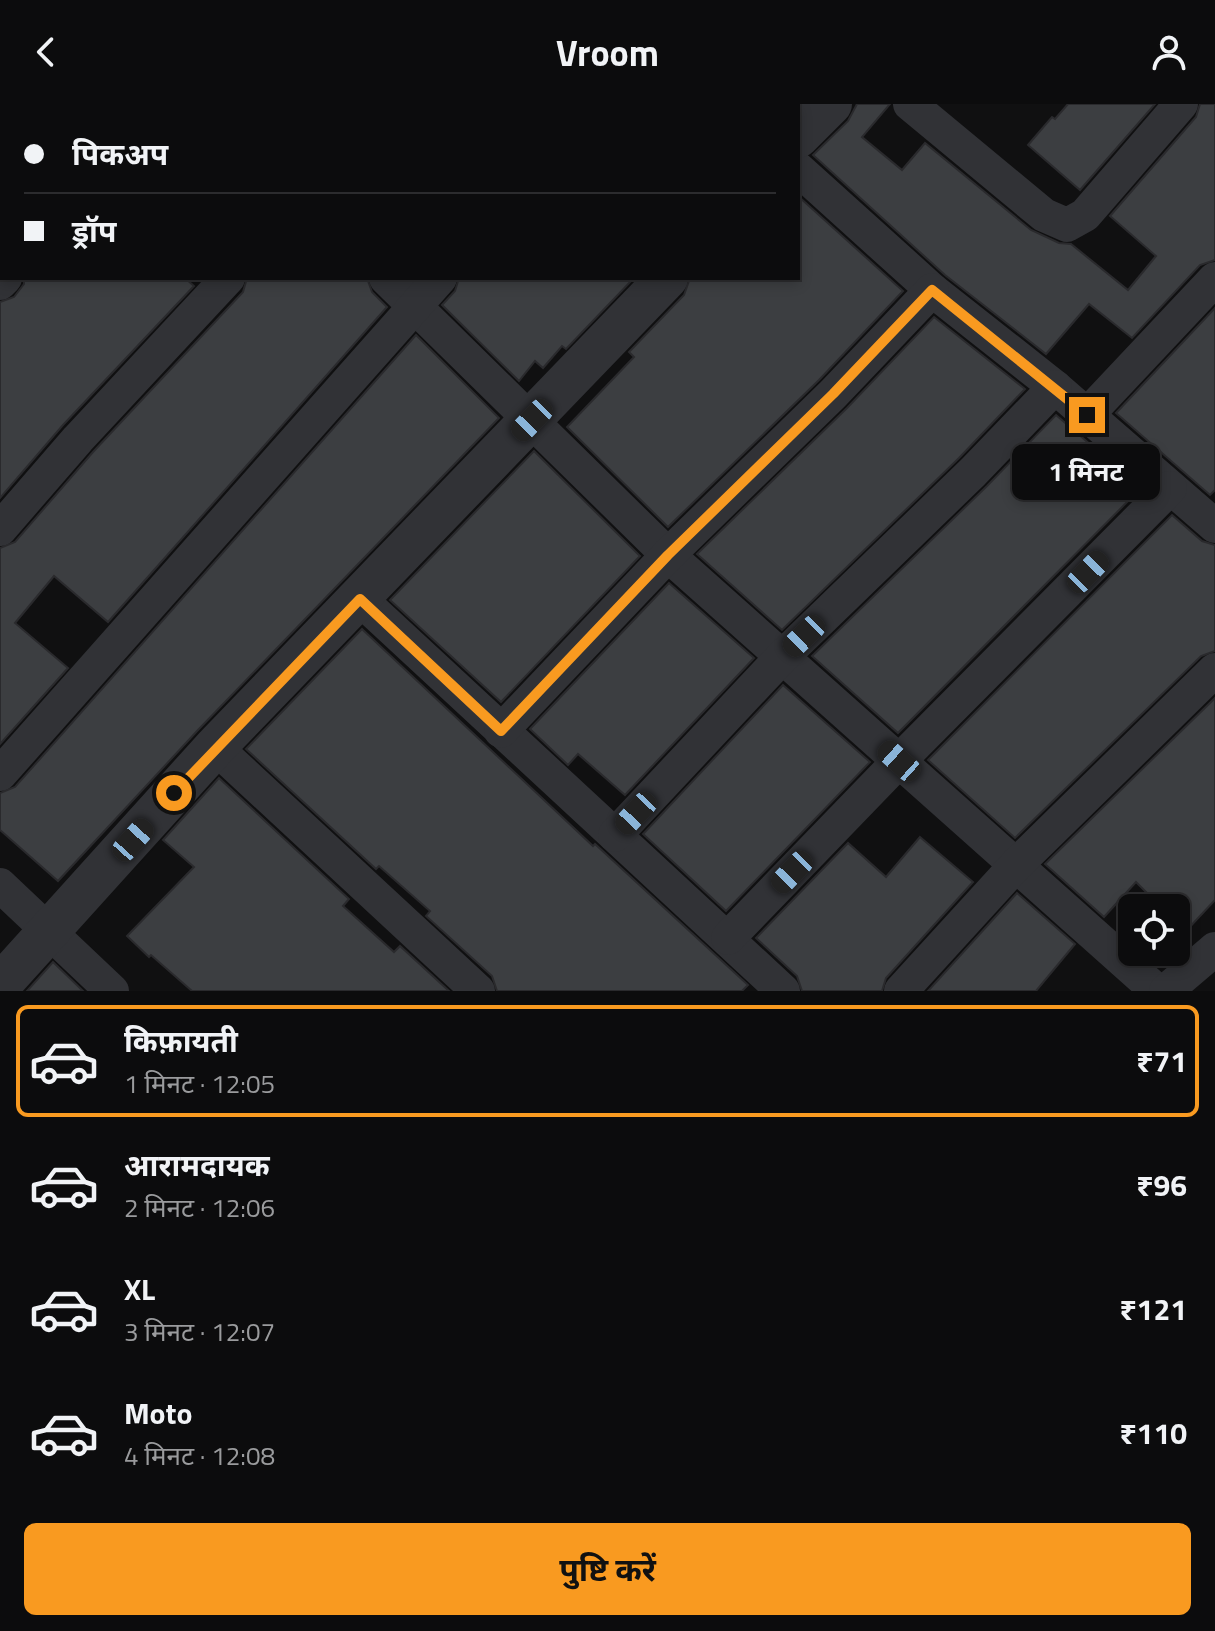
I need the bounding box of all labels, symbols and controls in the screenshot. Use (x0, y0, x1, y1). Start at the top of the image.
text: Vroom (556, 25, 659, 80)
icon: back (24, 30, 68, 74)
icon: person (1147, 30, 1191, 74)
text: पिकअप (72, 131, 168, 177)
text: ड्रॉप (72, 208, 116, 254)
car (507, 394, 557, 446)
route end (1069, 397, 1105, 433)
callout: 1 मिनट (1013, 443, 1161, 499)
text: 1 मिनट (1049, 452, 1123, 491)
car (1063, 546, 1113, 598)
car (778, 611, 830, 661)
car (873, 736, 925, 786)
route start (156, 775, 192, 811)
car (611, 787, 661, 839)
car (108, 814, 158, 866)
car (767, 846, 817, 898)
map controls (1118, 894, 1190, 966)
button: locate (1118, 894, 1190, 966)
text: किफ़ायती (124, 1018, 238, 1064)
icon: car (28, 1025, 100, 1097)
text: ₹71 (1136, 1038, 1187, 1084)
text: 1 मिनट · 12:05 (124, 1064, 275, 1103)
text: आरामदायक (124, 1142, 270, 1188)
icon: car (28, 1149, 100, 1221)
text: ₹96 (1136, 1162, 1187, 1208)
text: 2 मिनट · 12:06 (124, 1188, 275, 1227)
text: XL (124, 1266, 155, 1312)
icon: car (28, 1273, 100, 1345)
text: ₹121 (1119, 1286, 1187, 1332)
text: 3 मिनट · 12:07 (124, 1312, 275, 1351)
text: Moto (124, 1390, 192, 1436)
icon: car (28, 1397, 100, 1469)
text: ₹110 (1119, 1410, 1187, 1456)
text: 4 मिनट · 12:08 (124, 1436, 275, 1475)
button: पुष्टि करें (24, 1523, 1191, 1615)

